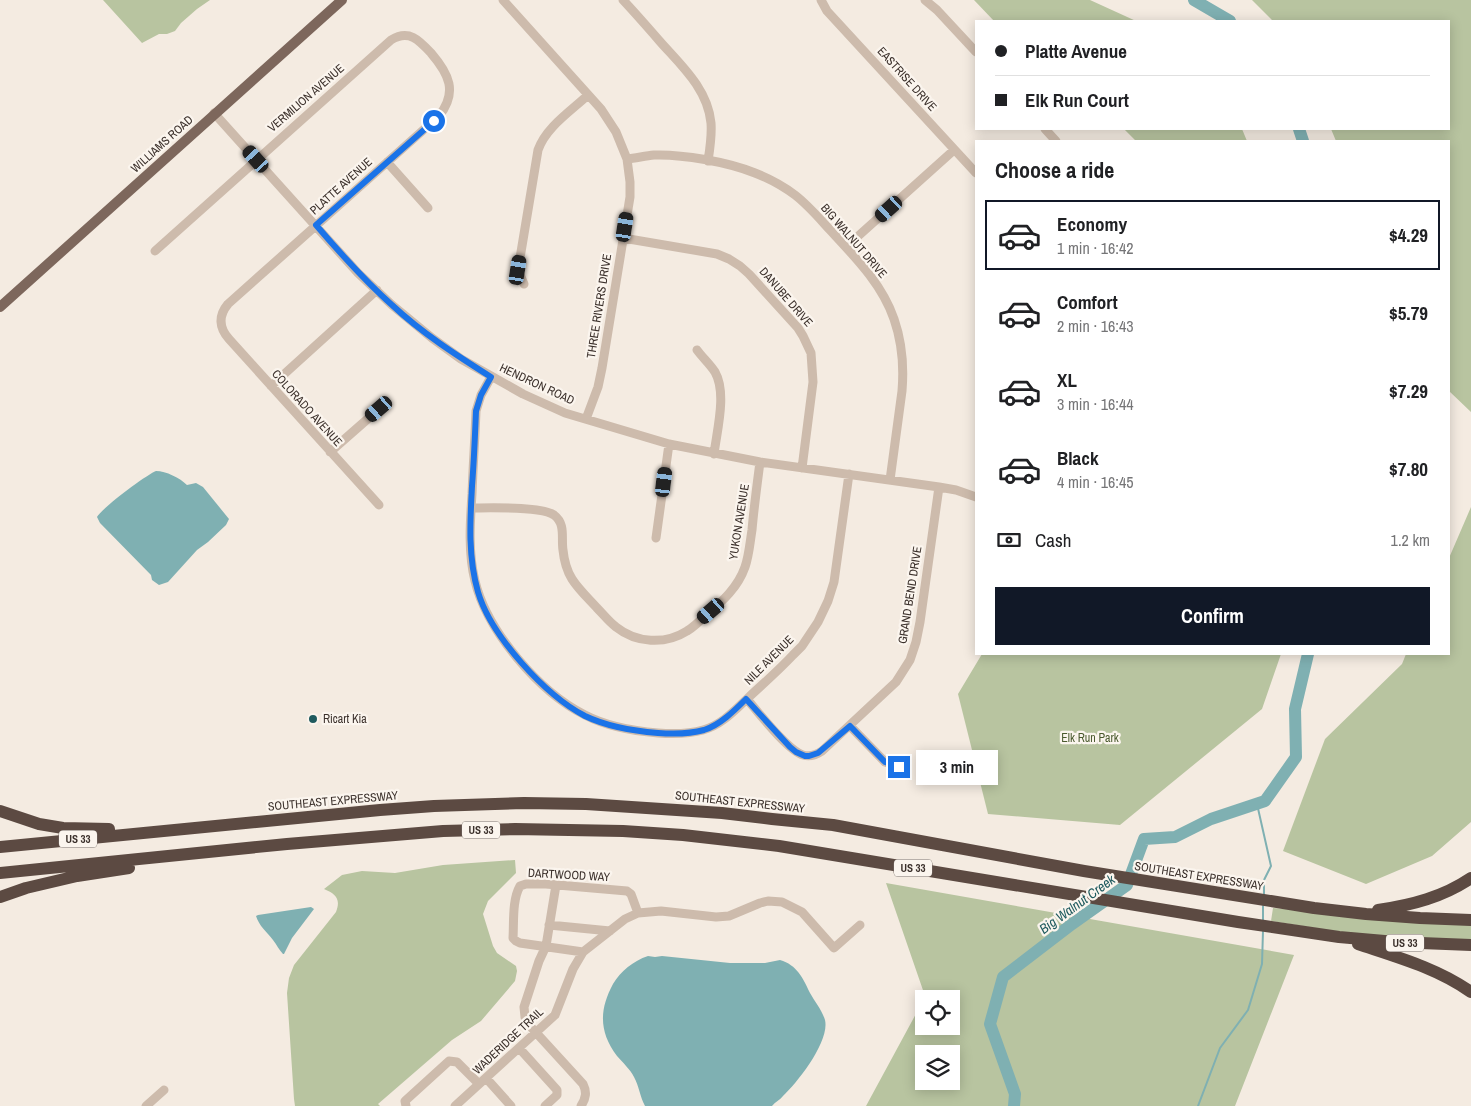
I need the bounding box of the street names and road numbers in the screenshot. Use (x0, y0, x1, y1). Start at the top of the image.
street label: EASTRISE DRIVE (874, 43, 940, 115)
street label: VERMILION AVENUE (264, 60, 348, 136)
street label: WILLIAMS ROAD (128, 112, 196, 176)
street label: PLATTE AVENUE (307, 154, 375, 218)
street label: BIG WALNUT DRIVE (817, 200, 891, 282)
street label: THREE RIVERS DRIVE (583, 253, 615, 359)
street label: DANUBE DRIVE (756, 264, 816, 330)
street label: HENDRON ROAD (497, 360, 577, 408)
street label: COLORADO AVENUE (268, 366, 346, 450)
street label: YUKON AVENUE (725, 483, 753, 561)
street label: GRAND BEND DRIVE (894, 545, 926, 645)
street label: NILE AVENUE (741, 632, 797, 688)
street label: SOUTHEAST EXPRESSWAY (267, 787, 399, 815)
street label: SOUTHEAST EXPRESSWAY (674, 787, 806, 817)
road number: US 33 (462, 822, 500, 838)
road number: US 33 (59, 831, 97, 848)
street label: SOUTHEAST EXPRESSWAY (1133, 858, 1265, 894)
road number: US 33 (894, 860, 932, 876)
street label: DARTWOOD WAY (527, 865, 611, 885)
road number: US 33 (1386, 934, 1424, 951)
street label: WADERIDGE TRAIL (469, 1004, 547, 1078)

